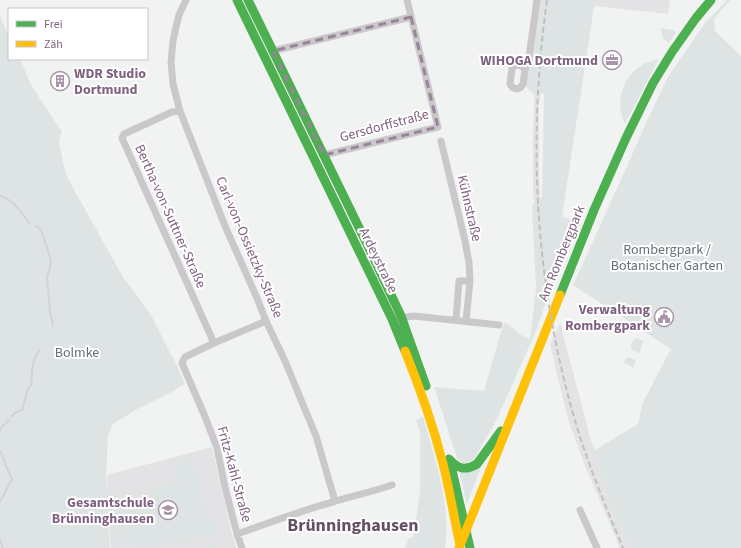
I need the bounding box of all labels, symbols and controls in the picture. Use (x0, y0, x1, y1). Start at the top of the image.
legend (8, 8, 148, 60)
text: Frei (44, 16, 63, 33)
text: Zäh (44, 36, 63, 53)
office icon: WIHOGA Dortmund (601, 49, 623, 71)
place label: WIHOGA Dortmund (480, 51, 598, 71)
place label: WDR Studio Dortmund (74, 64, 146, 100)
building icon: WDR Studio Dortmund (49, 70, 71, 92)
street label: Gersdorffstraße (338, 104, 431, 147)
street label: Bertha-von-Suttner-Straße (129, 141, 211, 292)
street label: Kühnstraße (452, 173, 486, 244)
street label: Carl-von-Ossietzky-Straße (210, 174, 288, 321)
street label: Am Rombergpark (534, 202, 590, 304)
street label: Ardeystraße (354, 224, 403, 297)
park label: Rombergpark / Botanischer Garten (611, 240, 723, 276)
place label: Verwaltung Rombergpark (565, 300, 651, 336)
public building icon: Verwaltung Rombergpark (653, 306, 675, 328)
park label: Bolmke (55, 343, 99, 363)
street label: Fritz-Kahl-Straße (212, 424, 256, 525)
place label: Gesamtschule Brünninghausen (52, 493, 154, 529)
school or university icon: Gesamtschule Brünninghausen (157, 499, 179, 521)
district label: Brünninghausen (287, 513, 419, 538)

